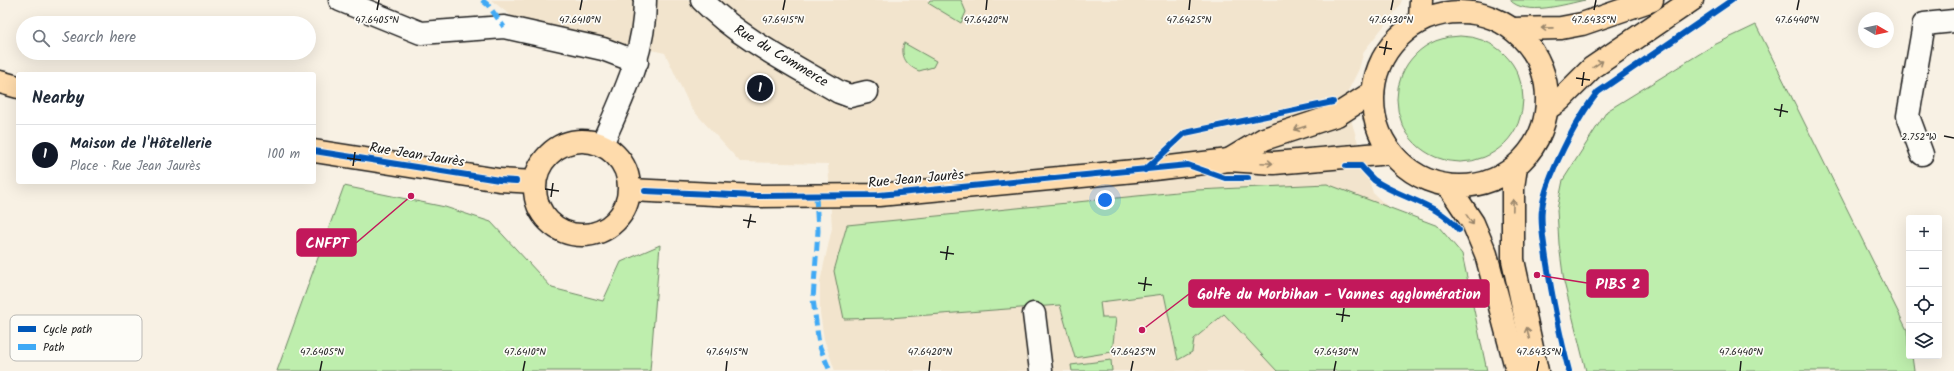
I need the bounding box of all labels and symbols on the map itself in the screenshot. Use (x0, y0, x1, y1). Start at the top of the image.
text: 47.6405°N (355, 12, 399, 28)
text: 47.6410°N (559, 12, 601, 28)
text: 47.6415°N (762, 12, 804, 28)
text: 47.6420°N (964, 12, 1008, 28)
text: 47.6425°N (1167, 12, 1212, 28)
text: 47.6430°N (1369, 12, 1413, 28)
text: 47.6435°N (1572, 12, 1617, 28)
text: 47.6440°N (1775, 12, 1819, 28)
north arrow (1858, 12, 1894, 48)
street label: Rue du Commerce (730, 19, 833, 93)
one-way arrow (1541, 24, 1554, 32)
one-way arrow (1592, 60, 1603, 68)
pin: 1 (747, 73, 773, 103)
one-way arrow (1294, 124, 1306, 132)
text: 2.752°W (1901, 129, 1937, 145)
street label: Rue Jean Jaurès (368, 137, 466, 173)
one-way arrow (1261, 159, 1274, 166)
street label: Rue Jean Jaurès (867, 164, 965, 194)
your location (1095, 190, 1115, 210)
one-way arrow (1509, 199, 1516, 212)
one-way arrow (1466, 214, 1474, 225)
callout: CNFPT (297, 229, 356, 256)
text: CNFPT (305, 232, 350, 256)
callout: PIBS 2 (1587, 270, 1648, 297)
text: PIBS 2 (1595, 273, 1641, 297)
callout: Golfe du Morbihan - Vannes agglomération (1189, 280, 1489, 307)
text: Golfe du Morbihan - Vannes agglomération (1197, 283, 1481, 307)
legend (10, 315, 142, 361)
text: Cycle path (43, 321, 92, 339)
one-way arrow (1524, 327, 1532, 340)
text: Path (43, 339, 64, 357)
text: 47.6405°N (300, 344, 344, 360)
text: 47.6410°N (504, 344, 546, 360)
text: 47.6415°N (706, 344, 748, 360)
text: 47.6420°N (908, 344, 952, 360)
text: 47.6425°N (1111, 344, 1156, 360)
text: 47.6430°N (1314, 344, 1358, 360)
text: 47.6435°N (1517, 344, 1562, 360)
text: 47.6440°N (1719, 344, 1763, 360)

